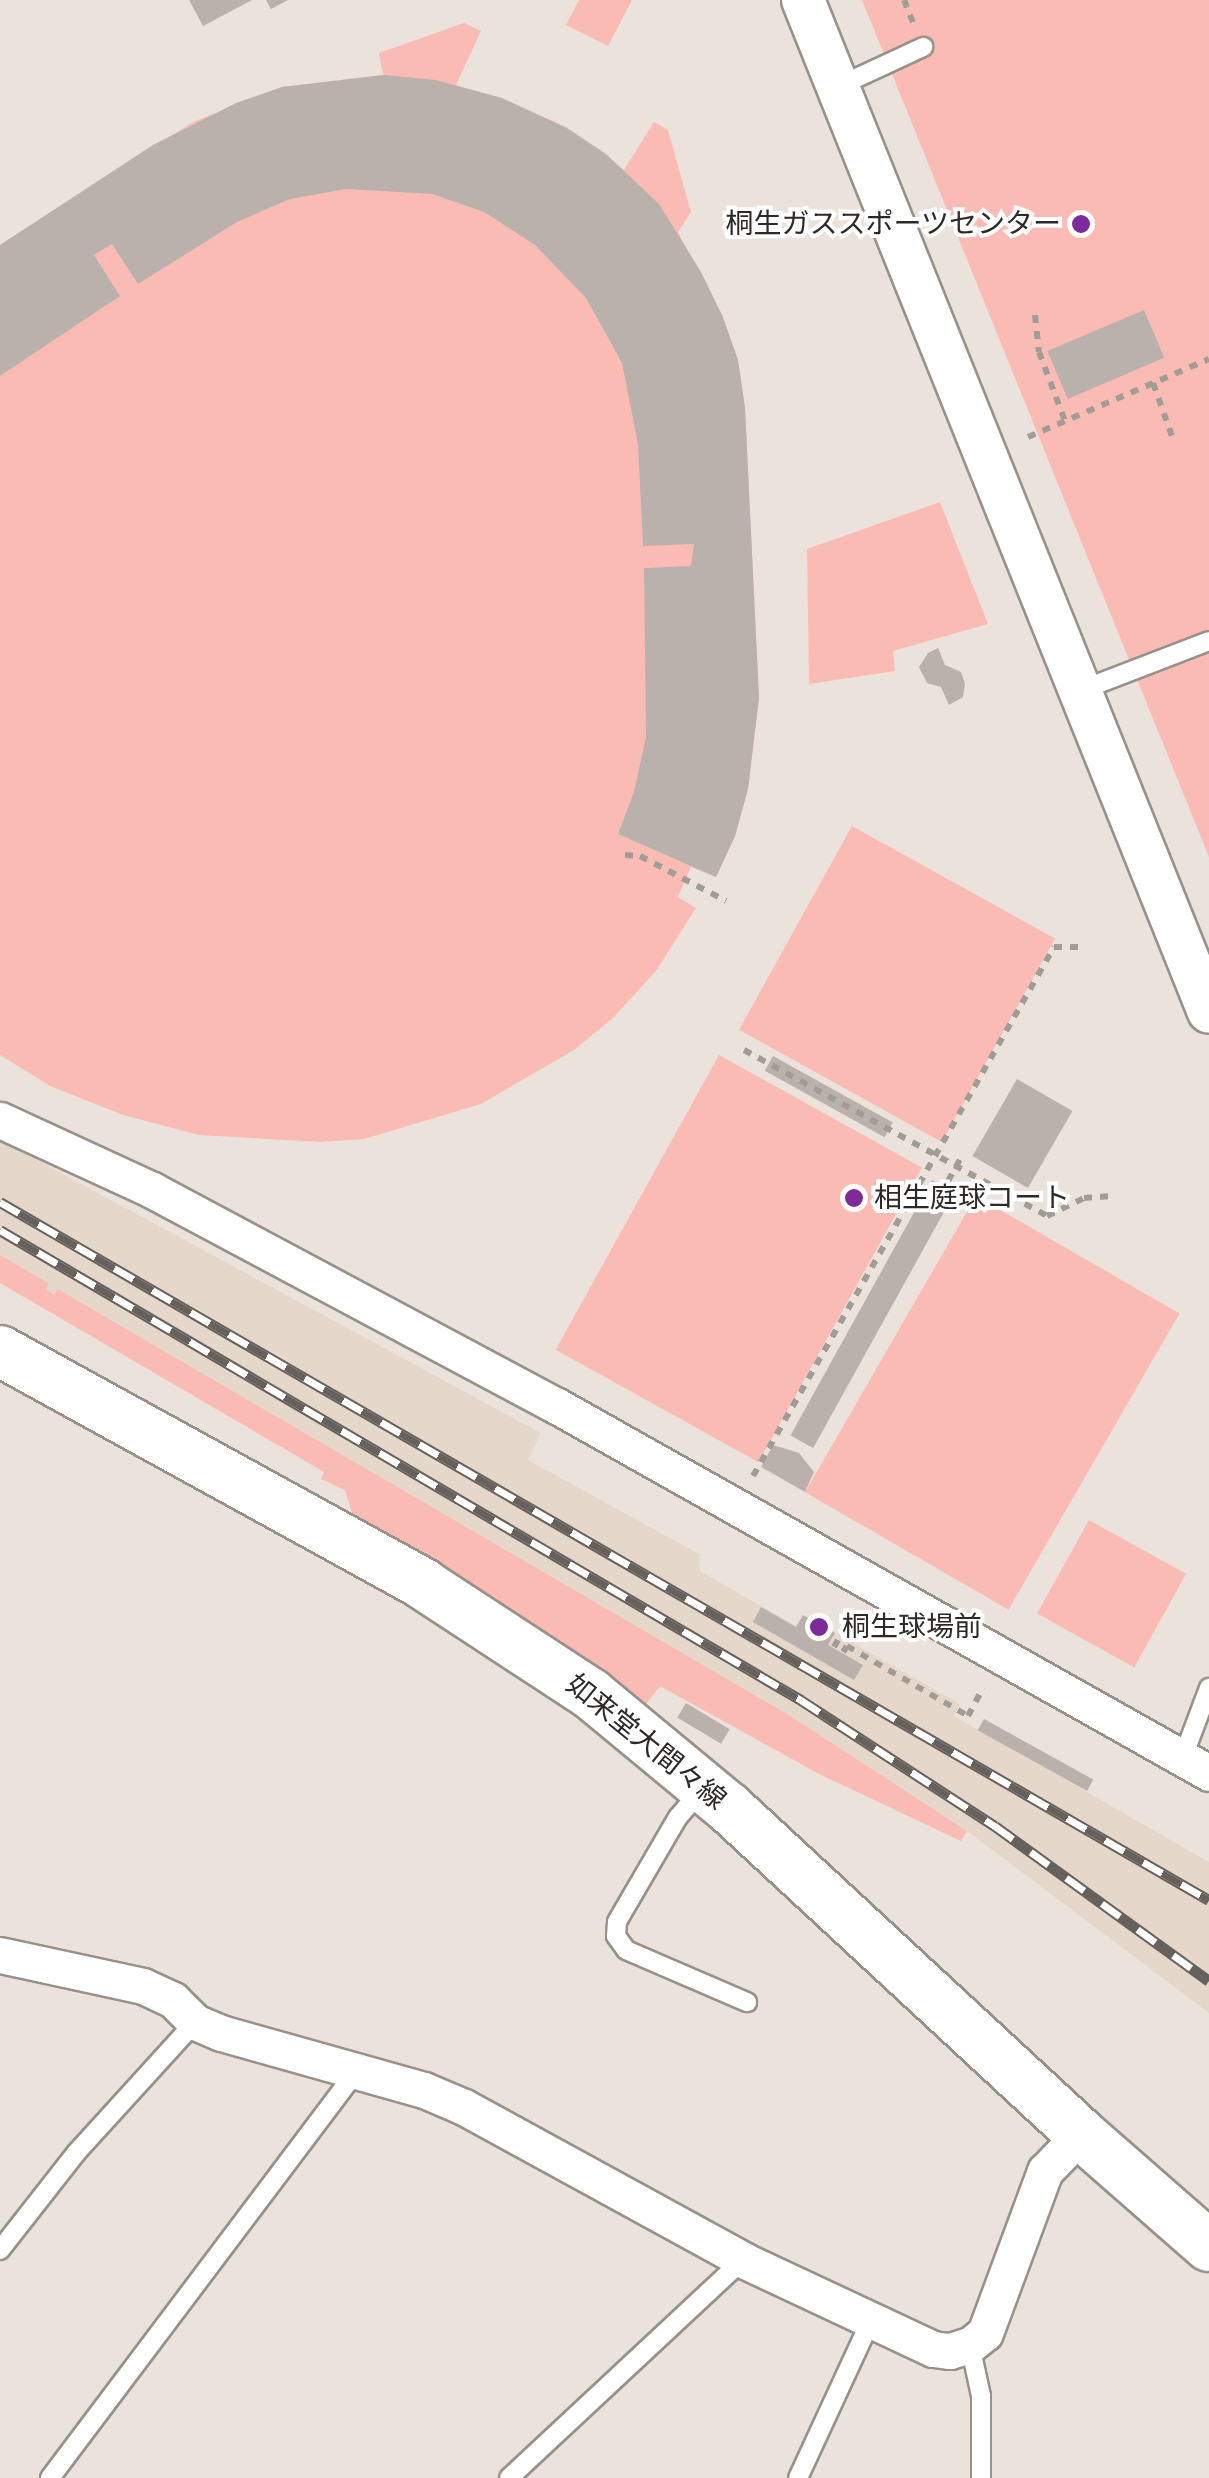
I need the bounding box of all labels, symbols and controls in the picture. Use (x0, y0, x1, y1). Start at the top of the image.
place label: 桐生ガススポーツセンター (725, 207, 1061, 241)
marker: 桐生ガススポーツセンター (1070, 213, 1092, 235)
place label: 相生庭球コート (874, 1181, 1070, 1215)
marker: 相生庭球コート (843, 1187, 865, 1209)
place label: 桐生球場前 (842, 1610, 982, 1644)
marker: 桐生球場前 (806, 1614, 832, 1640)
street label: 如来堂大間々線 (559, 1667, 733, 1817)

